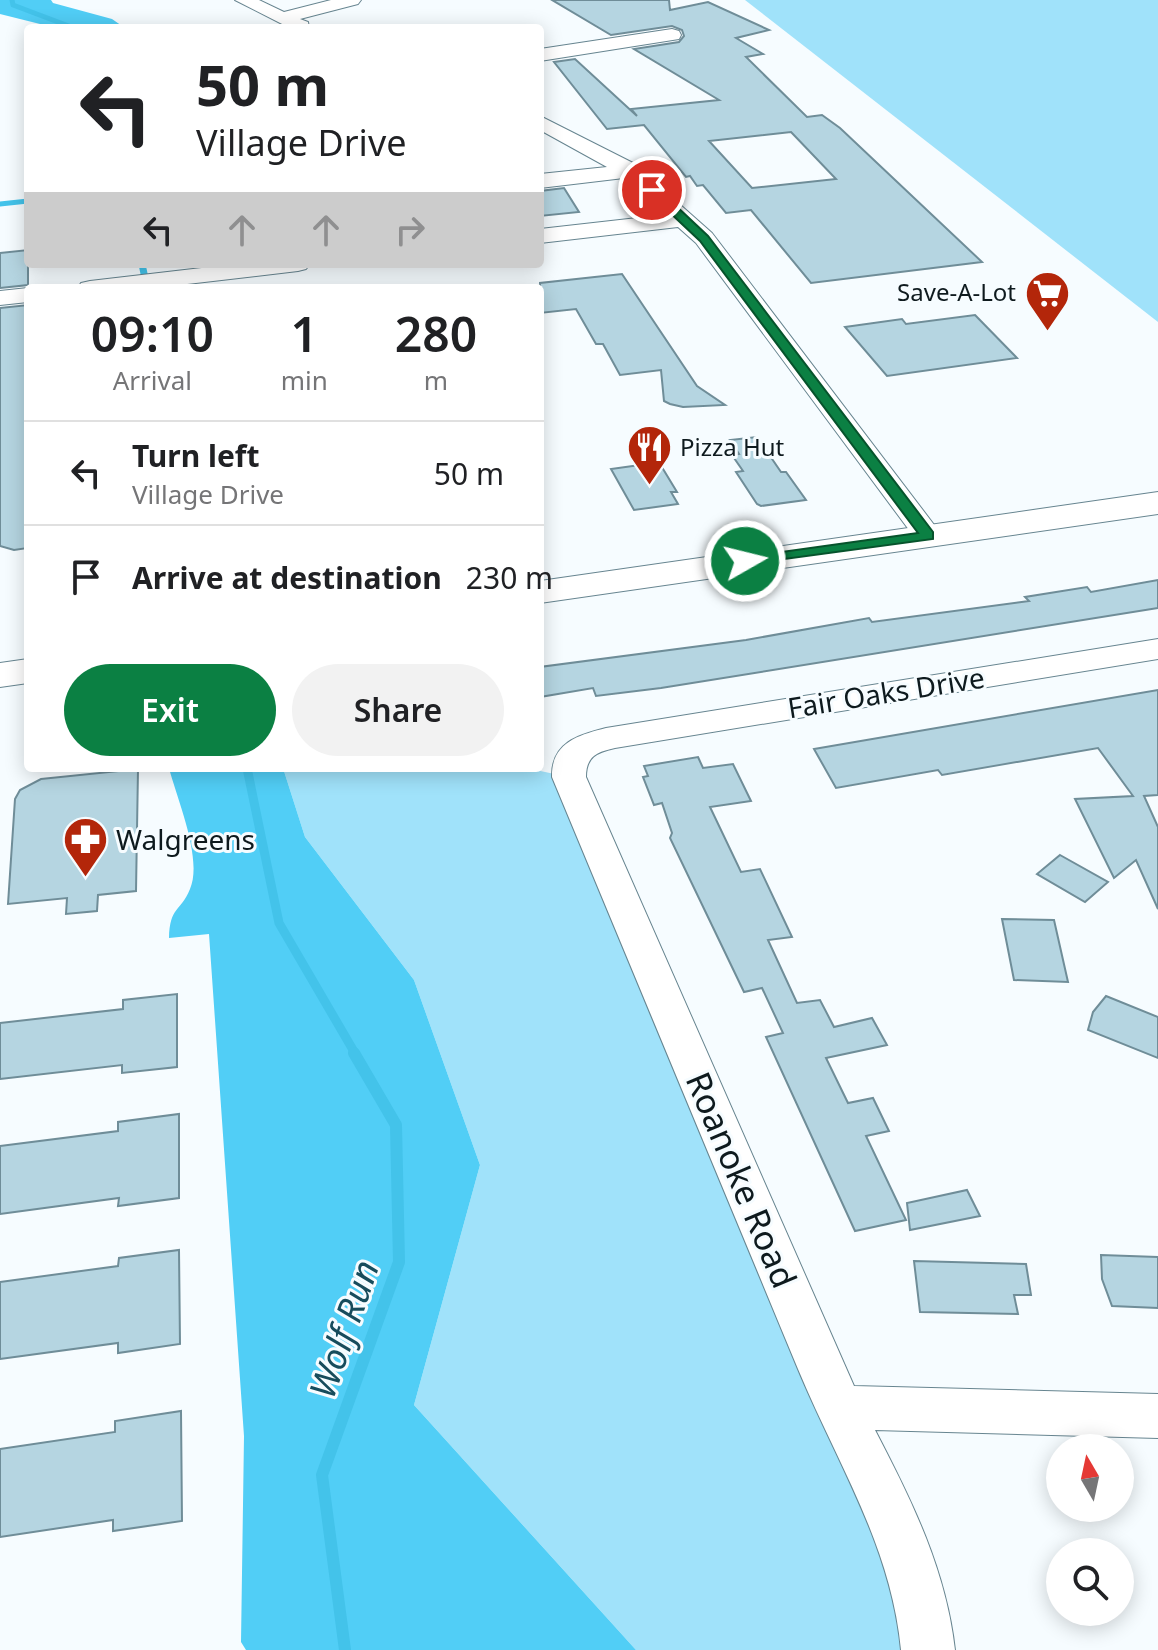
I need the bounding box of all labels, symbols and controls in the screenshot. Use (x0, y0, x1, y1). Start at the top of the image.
text: 50 m (196, 46, 329, 122)
icon: left (64, 56, 168, 160)
text: Village Drive (196, 118, 407, 167)
pin (618, 156, 686, 224)
icon: arrive (630, 168, 674, 212)
icon: left (136, 208, 180, 252)
icon: ahead (220, 208, 264, 252)
icon: ahead (304, 208, 348, 252)
icon: right (388, 208, 432, 252)
supermarket icon: Save-A-Lot (1023, 269, 1071, 332)
place label: Save-A-Lot (897, 275, 1016, 308)
text: 09:10 (91, 301, 214, 366)
text: 1 (291, 301, 318, 366)
text: 280 (395, 301, 477, 366)
text: Arrival (113, 362, 192, 398)
text: min (281, 362, 328, 398)
text: m (424, 362, 448, 398)
restaurant icon: Pizza Hut (625, 424, 673, 487)
place label: Pizza Hut (680, 430, 785, 463)
text: Turn left (132, 435, 260, 476)
icon: left (64, 451, 108, 495)
text: 50 m (434, 453, 504, 494)
text: Village Drive (132, 476, 284, 512)
position arrow (703, 519, 787, 603)
icon: arrive (64, 555, 108, 599)
text: Arrive at destination (132, 557, 442, 598)
text: 230 m (466, 557, 553, 598)
street label: Fair Oaks Drive (785, 658, 987, 726)
button: Exit (64, 664, 276, 756)
button: Share (292, 664, 504, 756)
pharmacy icon: Walgreens (61, 816, 109, 879)
place label: Walgreens (116, 820, 255, 858)
street label: Roanoke Road (676, 1065, 808, 1295)
water label: Wolf Run (297, 1253, 390, 1404)
north arrow (1046, 1434, 1134, 1522)
map controls (1046, 1434, 1134, 1626)
button: search (1046, 1538, 1134, 1626)

